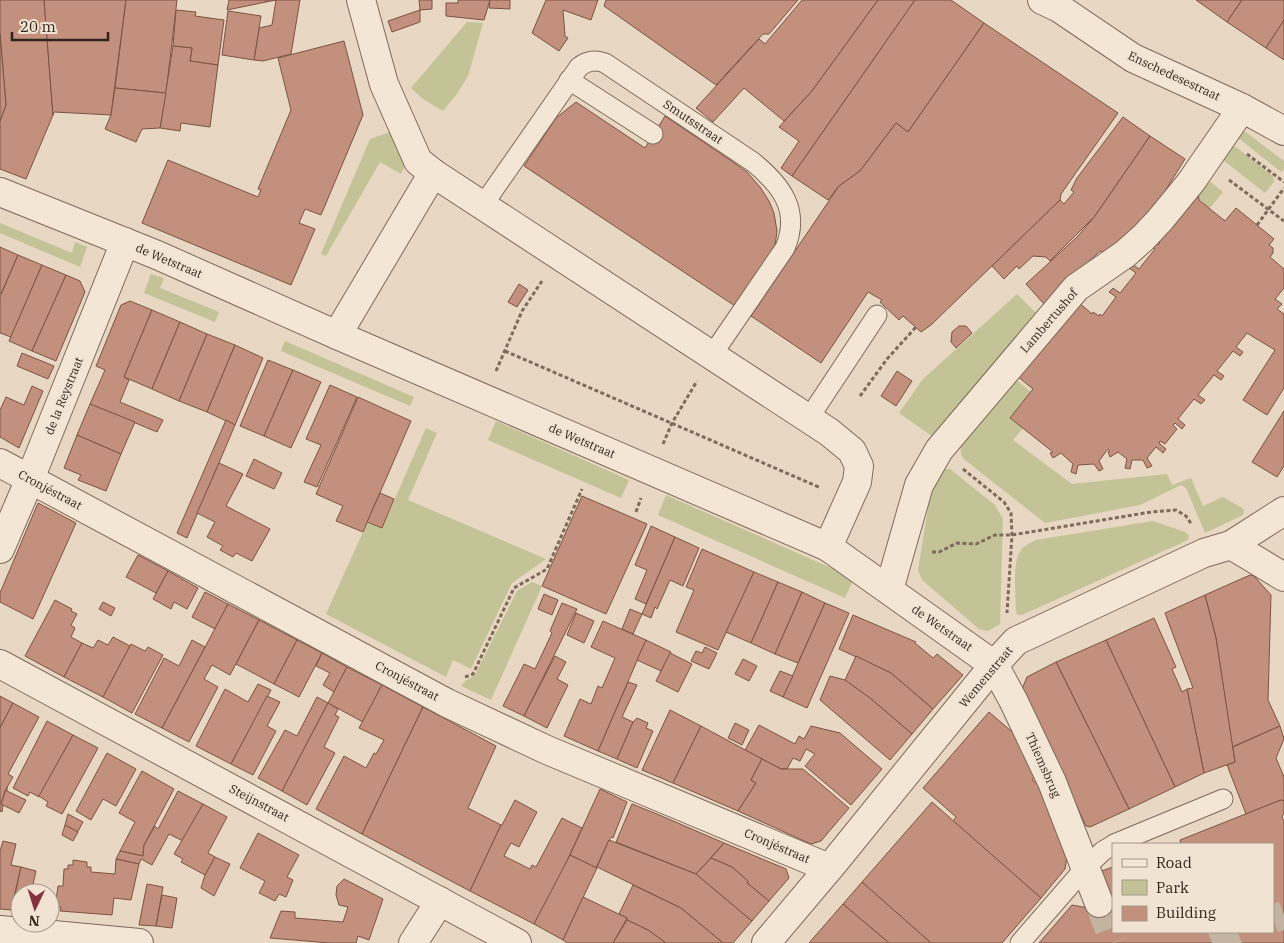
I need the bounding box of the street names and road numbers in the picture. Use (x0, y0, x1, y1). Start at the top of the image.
street label: Enschedesestraat (1126, 48, 1223, 103)
street label: Smutsstraat (661, 96, 726, 147)
street label: de Wetstraat (134, 240, 205, 281)
street label: Lambertushof (1017, 285, 1081, 356)
street label: de la Reystraat (41, 355, 86, 437)
street label: de Wetstraat (547, 420, 618, 461)
street label: Cronjéstraat (16, 467, 85, 513)
street label: de Wetstraat (909, 601, 976, 654)
street label: Wemenstraat (956, 643, 1016, 710)
street label: Cronjéstraat (373, 658, 442, 704)
street label: Thiemsbrug (1022, 730, 1065, 800)
street label: Steijnstraat (227, 781, 292, 825)
street label: Cronjéstraat (742, 825, 812, 866)

